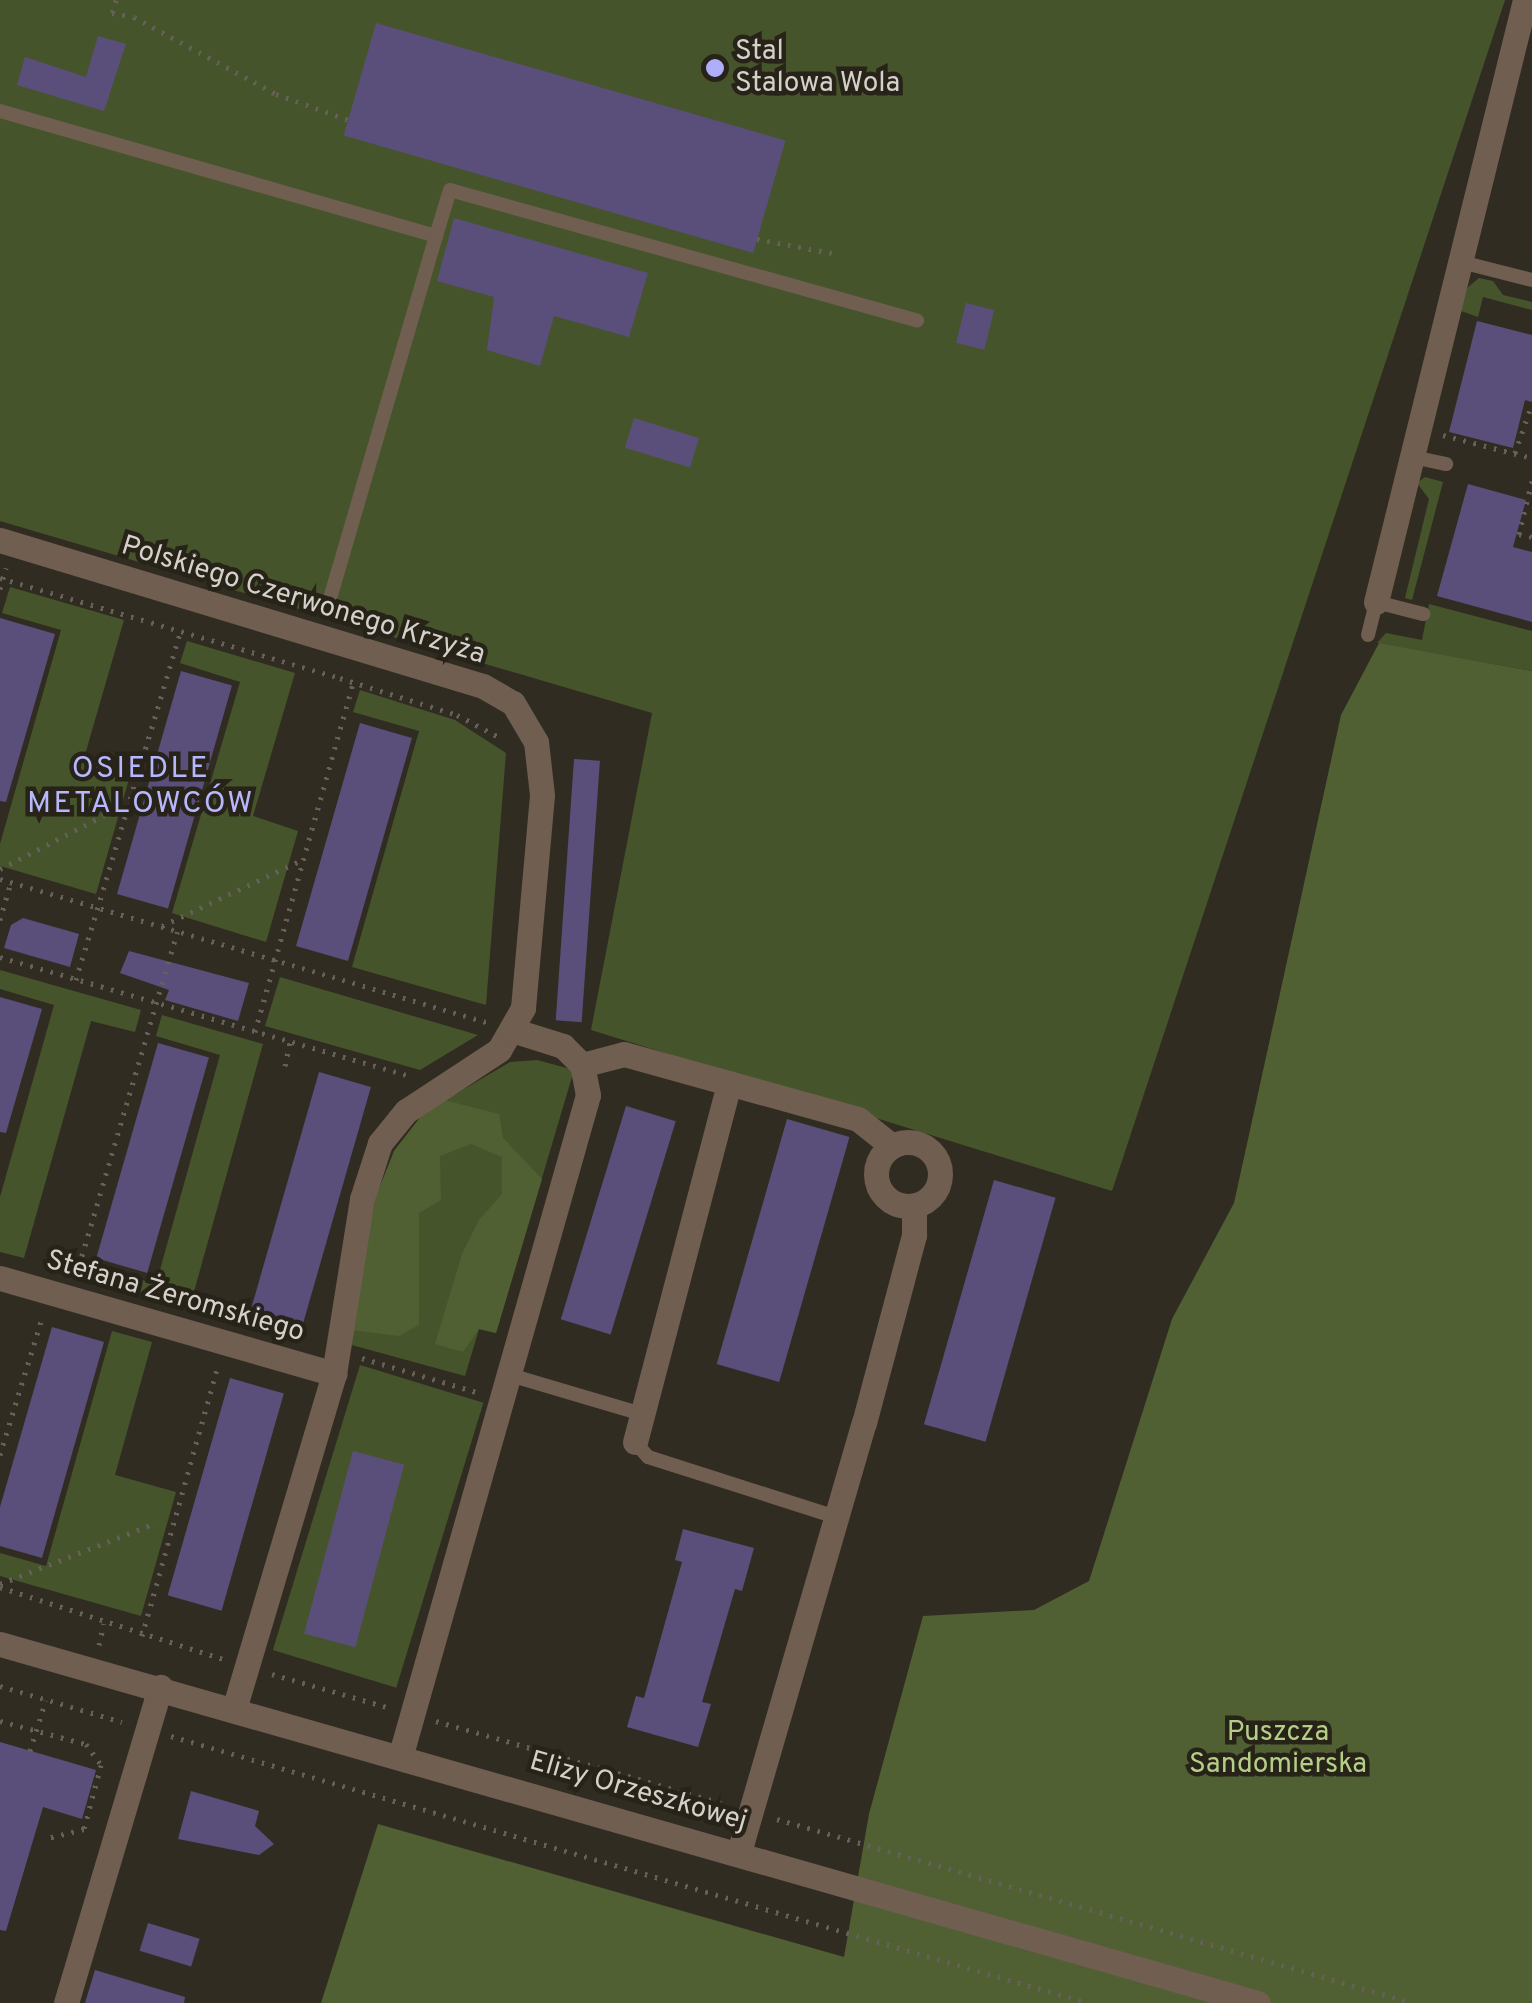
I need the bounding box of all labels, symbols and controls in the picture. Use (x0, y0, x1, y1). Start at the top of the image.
place label: Stal Stalowa Wola (735, 35, 901, 101)
marker: Stal Stalowa Wola (704, 57, 726, 79)
street label: Polskiego Czerwonego Krzyża (117, 530, 489, 672)
district label: OSIEDLE METALOWCÓW (27, 752, 255, 822)
street label: Stefana Żeromskiego (42, 1244, 308, 1350)
park label: Puszcza Sandomierska (1189, 1716, 1367, 1782)
street label: Elizy Orzeszkowej (525, 1745, 751, 1839)

